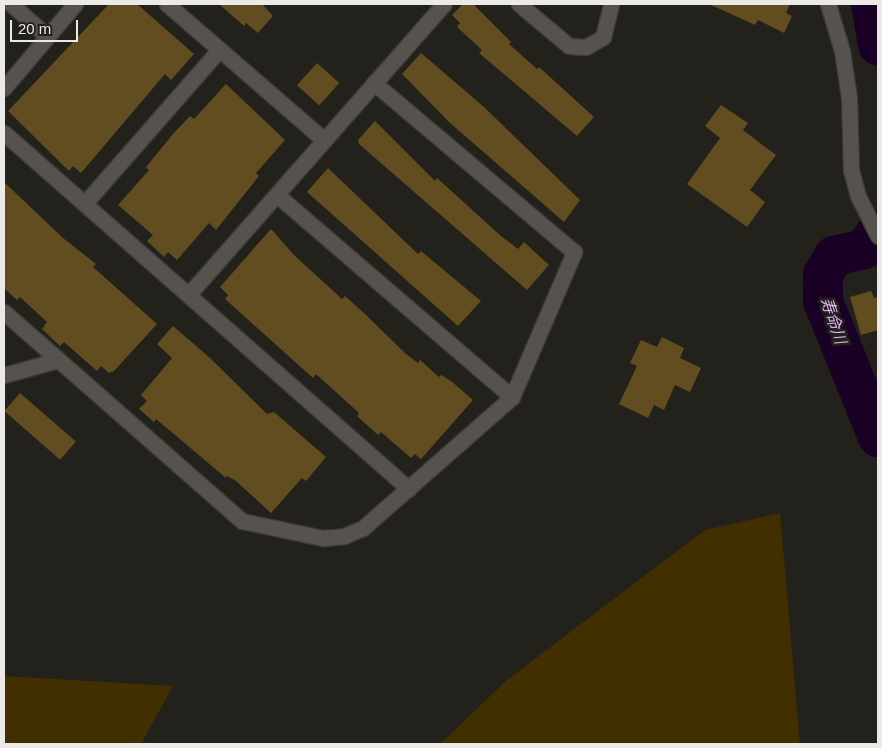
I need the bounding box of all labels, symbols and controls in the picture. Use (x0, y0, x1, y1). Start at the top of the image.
scale bar (12, 10, 80, 42)
text: 20 m (18, 20, 51, 37)
water label: 寿命川 (816, 295, 850, 347)

